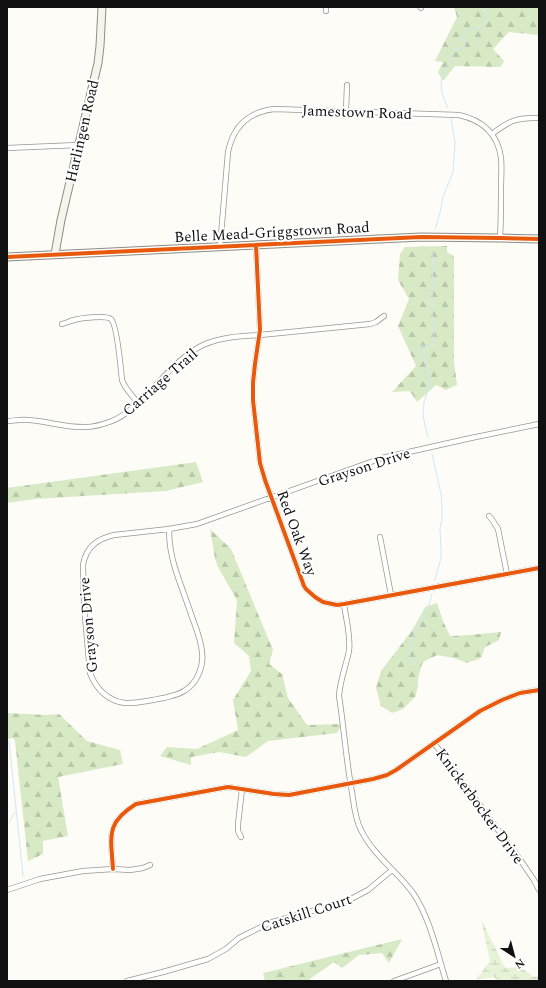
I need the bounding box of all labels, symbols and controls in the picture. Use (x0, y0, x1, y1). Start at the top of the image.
street label: Harlingen Road (59, 77, 105, 185)
street label: Jamestown Road (301, 99, 412, 126)
street label: Belle Mead-Griggstown Road (174, 216, 370, 249)
street label: Carriage Trail (118, 343, 203, 422)
street label: Grayson Drive (315, 442, 413, 493)
street label: Red Oak Way (270, 487, 323, 580)
street label: Grayson Drive (73, 576, 104, 674)
street label: Knickerbocker Drive (430, 744, 530, 869)
street label: Catskill Court (258, 888, 354, 939)
north arrow (494, 936, 534, 976)
text: N (511, 954, 528, 973)

